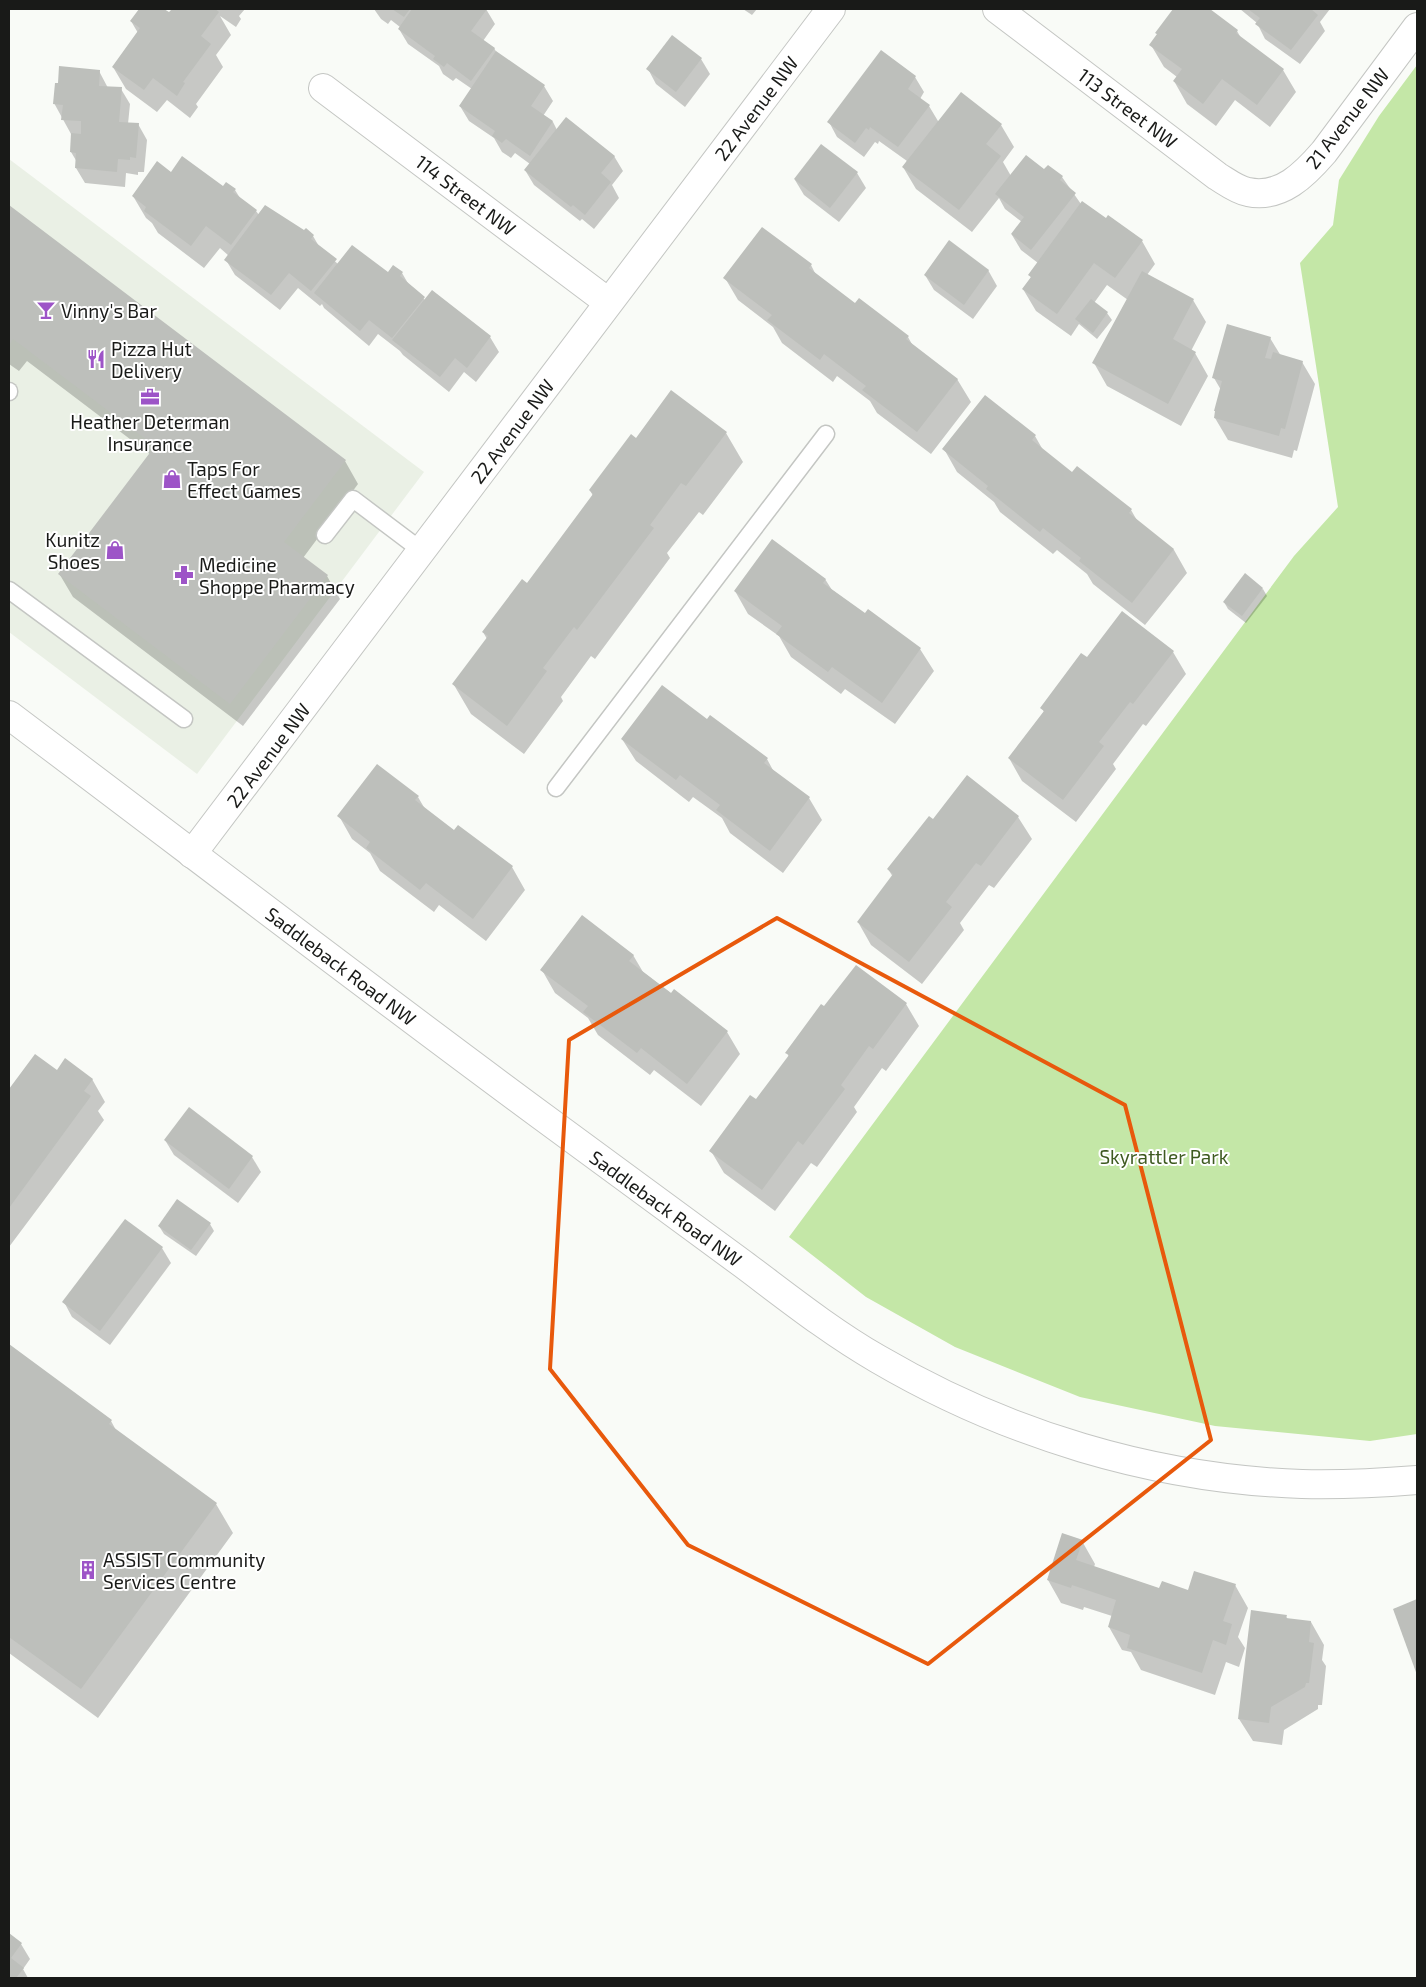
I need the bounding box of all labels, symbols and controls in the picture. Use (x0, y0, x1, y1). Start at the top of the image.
street label: 22 Avenue NW (709, 51, 803, 165)
street label: 113 Street NW (1074, 63, 1182, 153)
street label: 21 Avenue NW (1301, 63, 1393, 173)
street label: 114 Street NW (411, 150, 521, 240)
bar icon: Vinny's Bar (35, 299, 57, 321)
place label: Vinny's Bar (61, 299, 157, 322)
place label: Pizza Hut Delivery (111, 337, 192, 382)
restaurant icon: Pizza Hut Delivery (85, 348, 107, 370)
street label: 22 Avenue NW (465, 374, 559, 488)
office icon: Heather Determan Insurance (139, 386, 161, 408)
place label: Heather Determan Insurance (70, 410, 230, 455)
place label: Taps For Effect Games (187, 457, 301, 502)
shop icon: Taps For Effect Games (161, 468, 183, 490)
place label: Kunitz Shoes (45, 528, 100, 573)
shop icon: Kunitz Shoes (104, 539, 126, 561)
place label: Medicine Shoppe Pharmacy (199, 553, 355, 598)
pharmacy icon: Medicine Shoppe Pharmacy (173, 564, 195, 586)
street label: 22 Avenue NW (221, 698, 315, 812)
street label: Saddleback Road NW (261, 902, 421, 1030)
street label: Saddleback Road NW (585, 1145, 747, 1271)
park label: Skyrattler Park (1099, 1145, 1229, 1168)
place label: ASSIST Community Services Centre (103, 1548, 265, 1593)
building icon: ASSIST Community Services Centre (77, 1559, 99, 1581)

